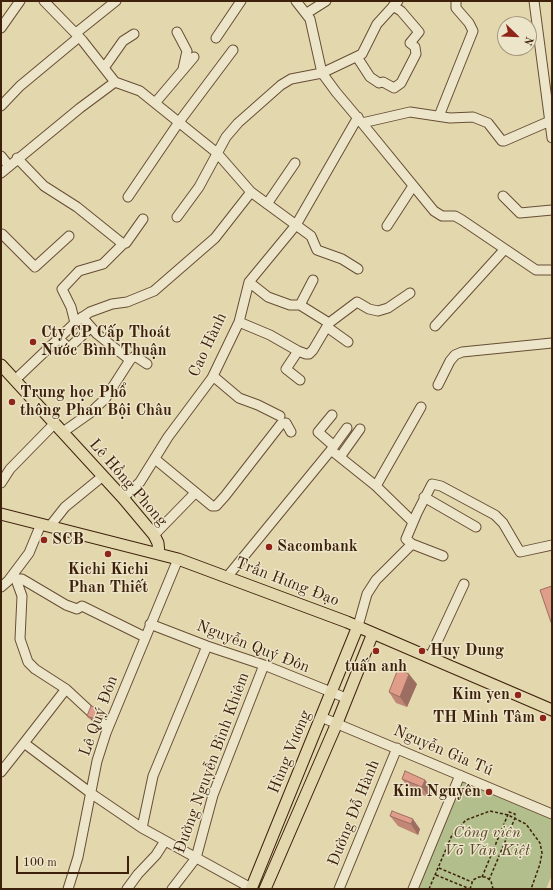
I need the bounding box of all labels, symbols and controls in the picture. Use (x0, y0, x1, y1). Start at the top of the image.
north arrow (497, 16, 537, 56)
text: N (521, 34, 534, 47)
street label: Cao Hành (185, 310, 231, 380)
place label: Cty CP Cấp Thoát Nước Bình Thuận (41, 323, 171, 361)
marker: Cty CP Cấp Thoát Nước Bình Thuận (28, 337, 38, 347)
place label: Trung học Phổ thông Phan Bội Châu (20, 383, 172, 421)
marker: Trung học Phổ thông Phan Bội Châu (7, 397, 17, 407)
street label: Lê Hồng Phong (85, 435, 171, 531)
place label: SCB (52, 530, 84, 550)
marker: SCB (39, 535, 49, 545)
place label: Sacombank (277, 537, 358, 557)
marker: Sacombank (264, 542, 274, 552)
marker: Kichi Kichi Phan Thiết (103, 549, 113, 559)
street label: Trần Hưng Đạo (232, 553, 342, 611)
place label: Kichi Kichi Phan Thiết (68, 560, 148, 598)
street label: Nguyễn Quý Đôn (194, 617, 312, 677)
place label: Huy Dung (430, 641, 504, 661)
marker: tuấn anh (371, 646, 381, 656)
marker: Huy Dung (417, 646, 427, 656)
place label: tuấn anh (345, 657, 407, 677)
street label: Đường Nguyễn Bỉnh Khiêm (170, 670, 254, 856)
street label: Lê Quý Đôn (76, 673, 122, 759)
place label: Kim yen (452, 685, 510, 705)
marker: Kim yen (513, 690, 523, 700)
street label: Hùng Vương (265, 707, 315, 797)
place label: TH Minh Tâm (433, 708, 535, 728)
marker: TH Minh Tâm (538, 713, 548, 723)
street label: Nguyễn Gia Tú (390, 721, 496, 781)
street label: Đường Đỗ Hành (324, 757, 384, 869)
place label: Kim Nguyên (392, 782, 481, 802)
marker: Kim Nguyên (484, 787, 494, 797)
park label: Công viên Võ Văn Kiệt (444, 823, 530, 861)
scale bar (18, 848, 131, 874)
text: 100 m (23, 857, 57, 869)

